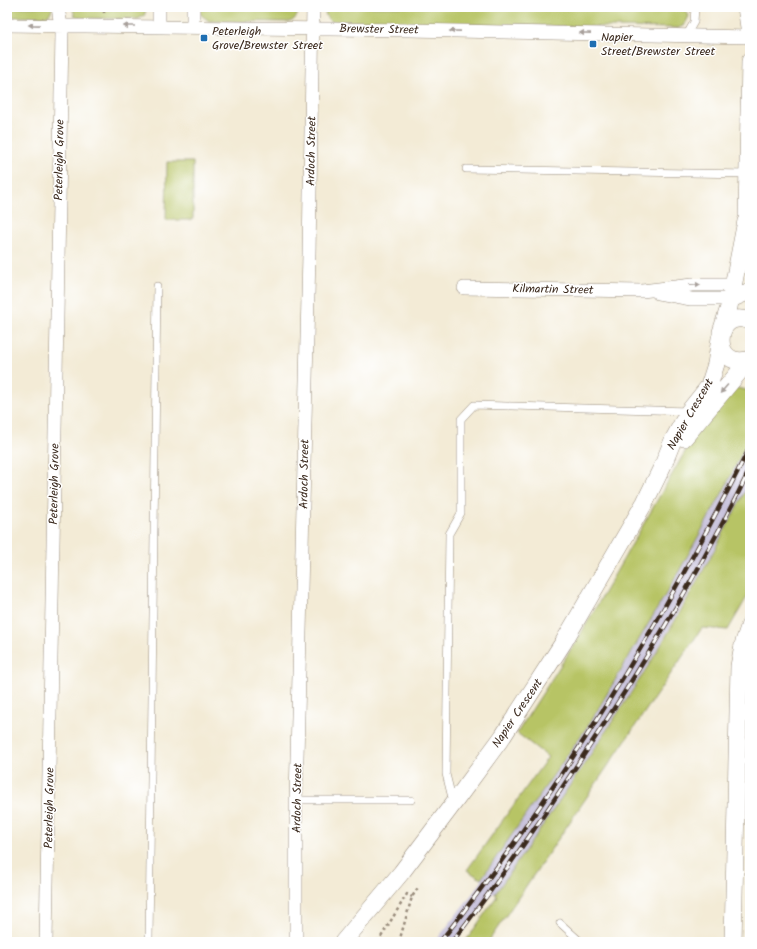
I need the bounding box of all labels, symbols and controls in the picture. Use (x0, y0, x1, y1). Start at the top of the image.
street label: Brewster Street (339, 19, 419, 40)
one-way arrow (27, 22, 40, 28)
place label: Peterleigh Grove/Brewster Street (212, 22, 323, 55)
one-way arrow (122, 23, 135, 29)
one-way arrow (448, 28, 461, 34)
place label: Napier Street/Brewster Street (601, 28, 716, 61)
one-way arrow (579, 30, 591, 37)
marker: Peterleigh Grove/Brewster Street (199, 33, 209, 43)
marker: Napier Street/Brewster Street (588, 39, 598, 49)
street label: Ardoch Street (301, 116, 322, 186)
street label: Peterleigh Grove (49, 119, 70, 201)
street label: Kilmartin Street (512, 279, 594, 300)
one-way arrow (689, 282, 702, 288)
street label: Napier Crescent (662, 375, 719, 454)
one-way arrow (720, 383, 729, 394)
street label: Ardoch Street (294, 439, 315, 509)
street label: Peterleigh Grove (44, 443, 65, 525)
street label: Napier Crescent (487, 675, 548, 752)
street label: Ardoch Street (287, 763, 308, 833)
street label: Peterleigh Grove (39, 767, 60, 849)

